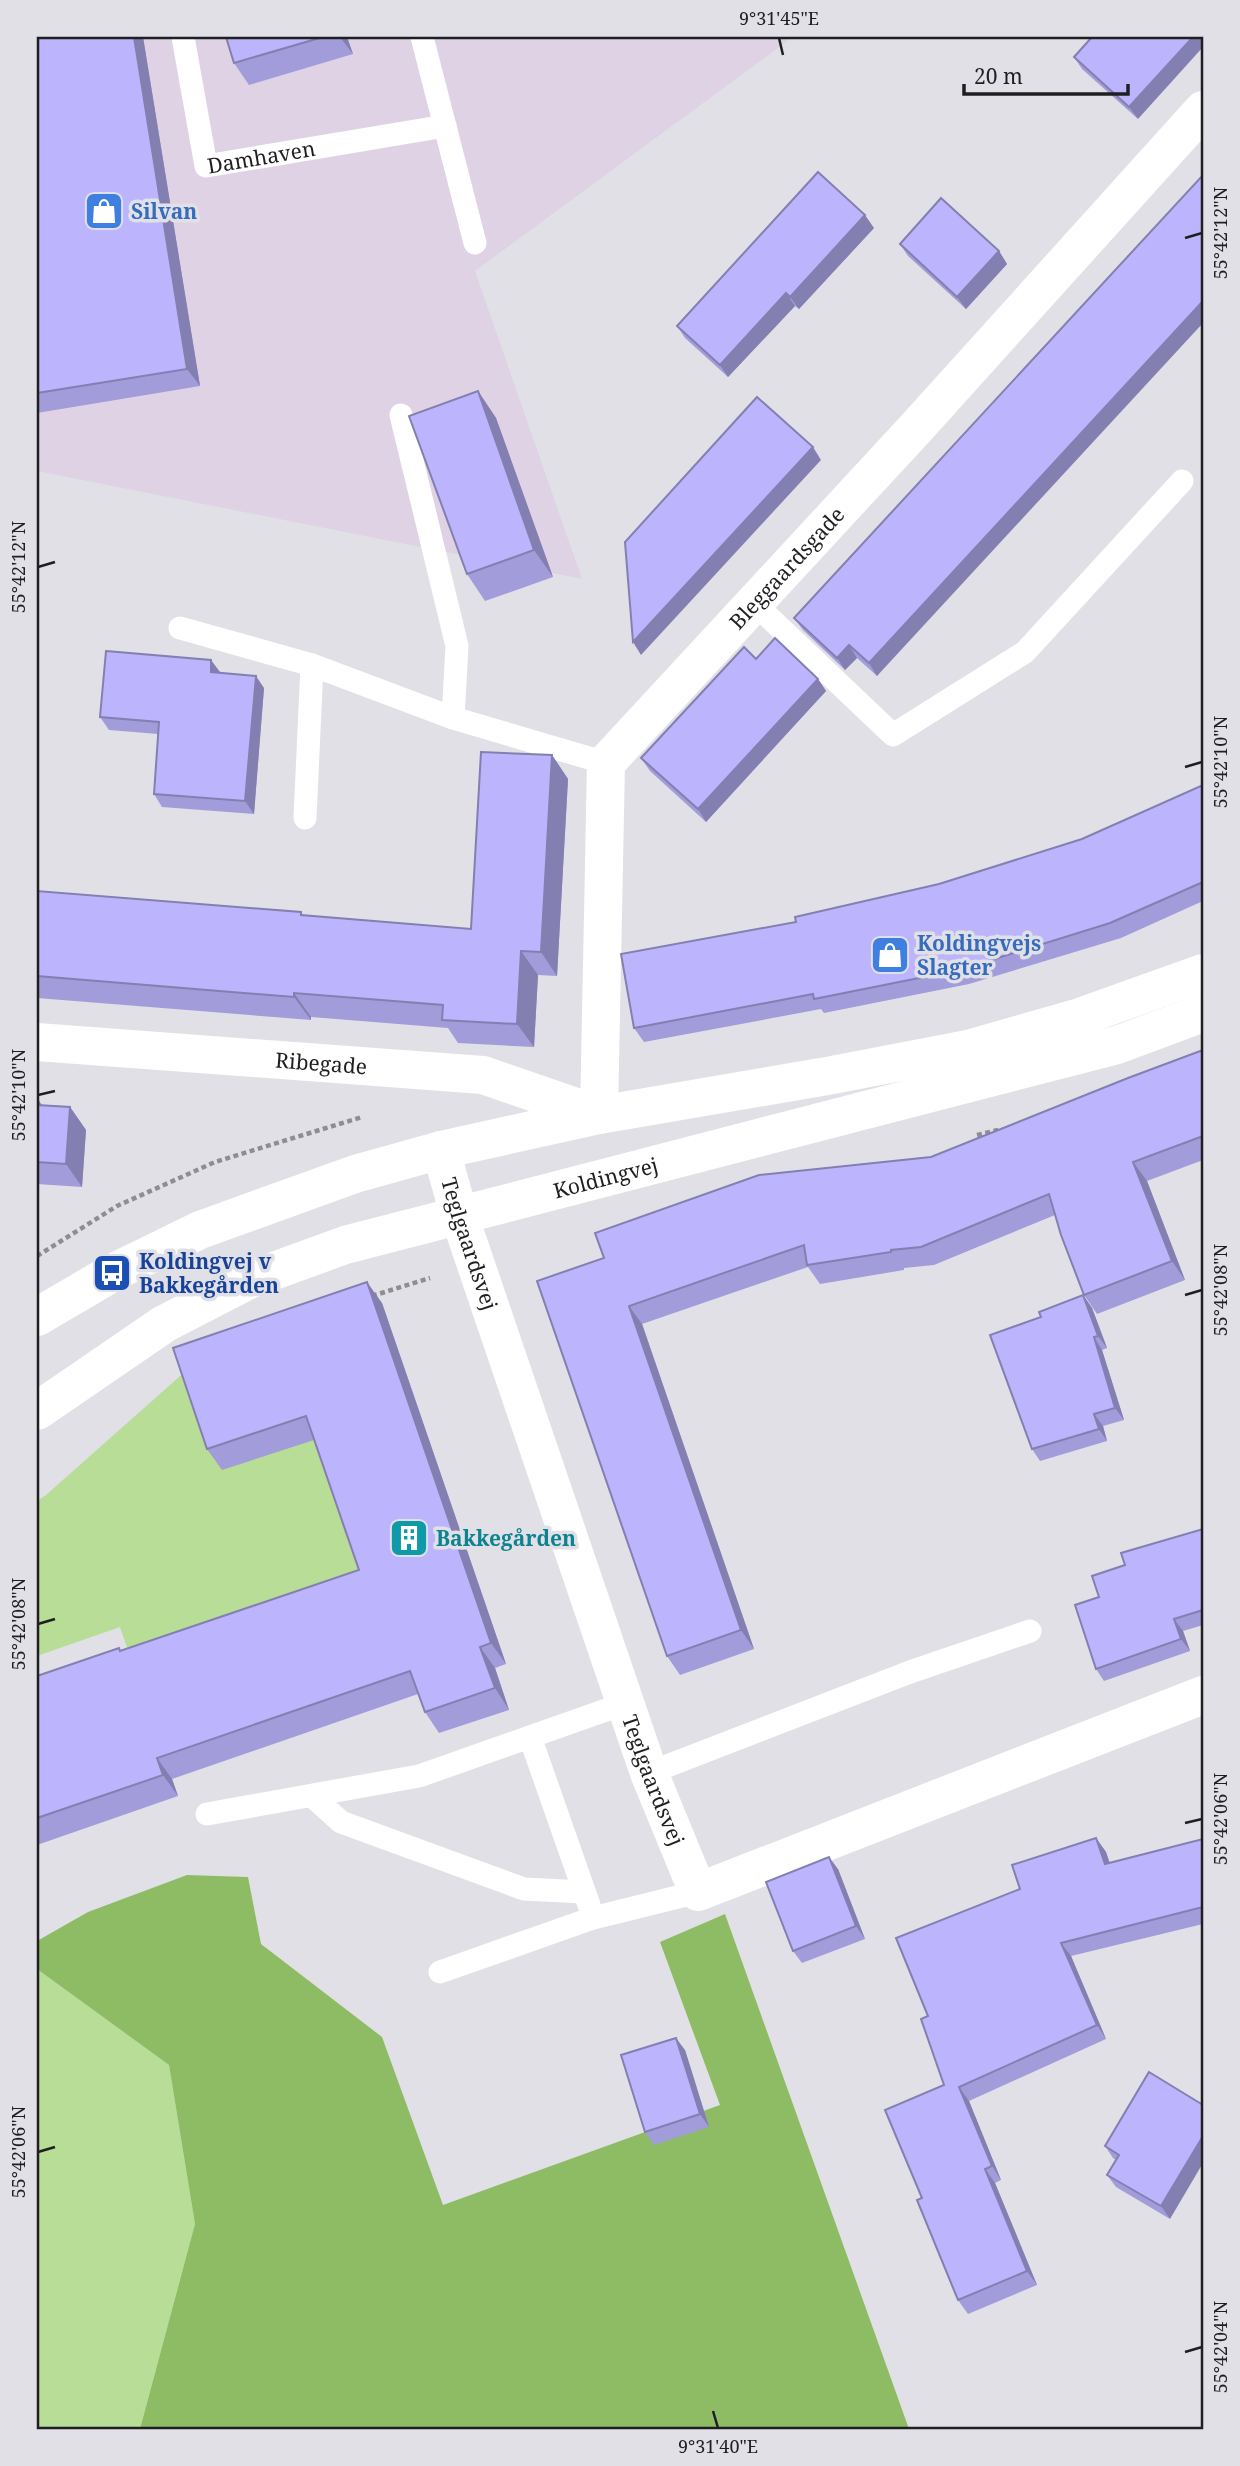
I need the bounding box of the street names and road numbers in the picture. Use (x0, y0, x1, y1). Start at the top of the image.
street label: Damhaven (205, 134, 317, 180)
street label: Bleggaardsgade (723, 500, 850, 635)
street label: Ribegade (274, 1046, 368, 1080)
street label: Koldingvej (550, 1151, 661, 1204)
street label: Teglgaardsvej (435, 1174, 504, 1314)
street label: Teglgaardsvej (616, 1711, 691, 1850)

